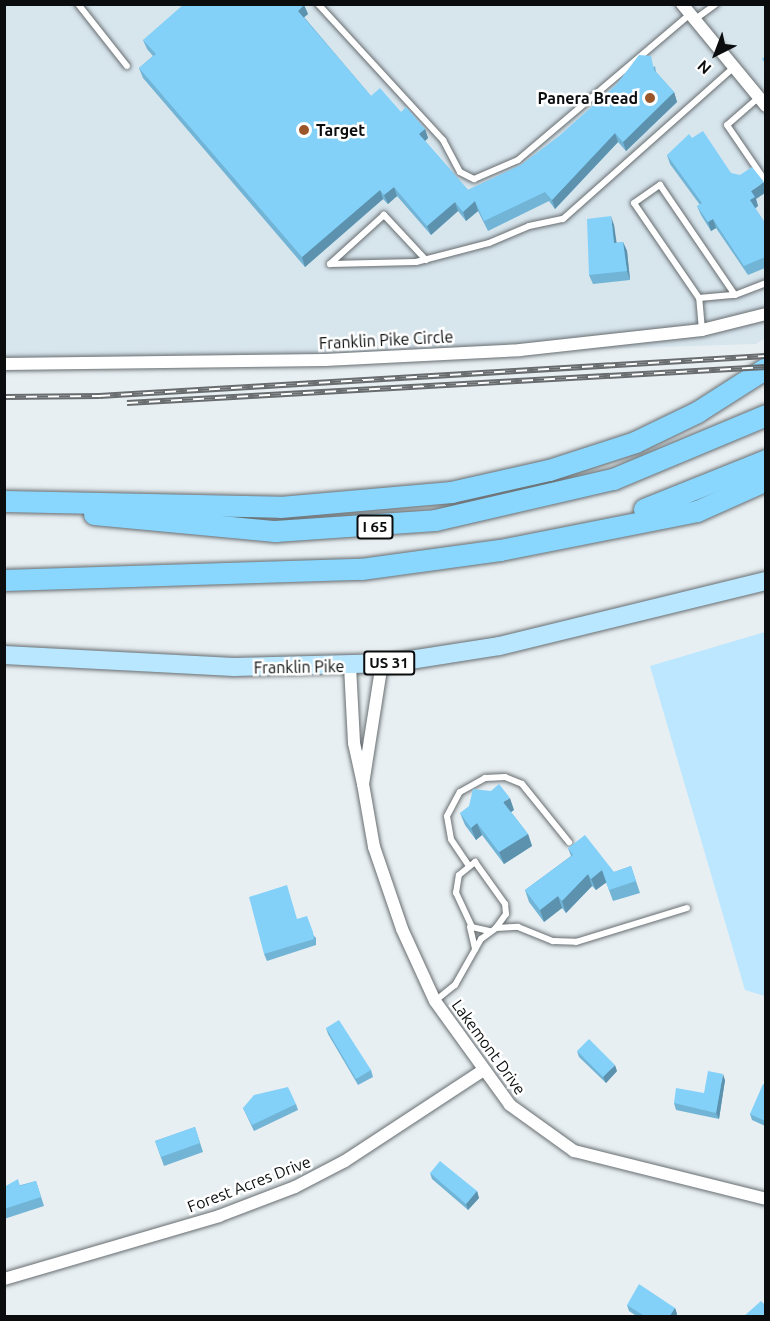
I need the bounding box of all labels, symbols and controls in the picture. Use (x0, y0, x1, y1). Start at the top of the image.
north arrow (686, 24, 746, 84)
text: N (693, 57, 714, 78)
place label: Panera Bread (537, 88, 638, 108)
marker: Panera Bread (643, 91, 657, 105)
place label: Target (316, 120, 365, 140)
marker: Target (297, 123, 311, 137)
street label: Franklin Pike Circle (318, 327, 454, 353)
road number: I 65 (356, 515, 394, 539)
road number: US 31 (362, 651, 416, 675)
street label: Franklin Pike (254, 657, 344, 677)
street label: Lakemont Drive (448, 996, 530, 1098)
street label: Forest Acres Drive (185, 1152, 313, 1216)

